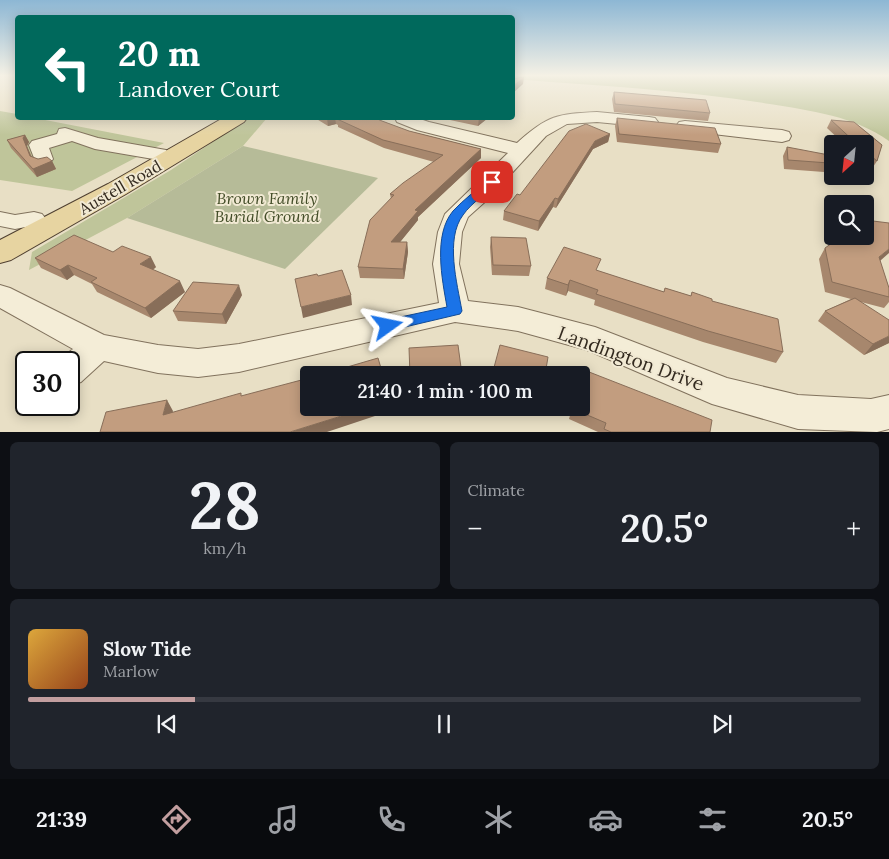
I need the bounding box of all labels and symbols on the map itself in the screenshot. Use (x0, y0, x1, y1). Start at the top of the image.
north arrow (824, 135, 874, 185)
street label: Austell Road (74, 155, 165, 219)
pin (471, 161, 513, 203)
park label: Brown Family Burial Ground (214, 188, 320, 226)
position arrow (361, 299, 413, 351)
street label: Landington Drive (555, 320, 707, 396)
speed limit sign: 30 (15, 351, 80, 416)

